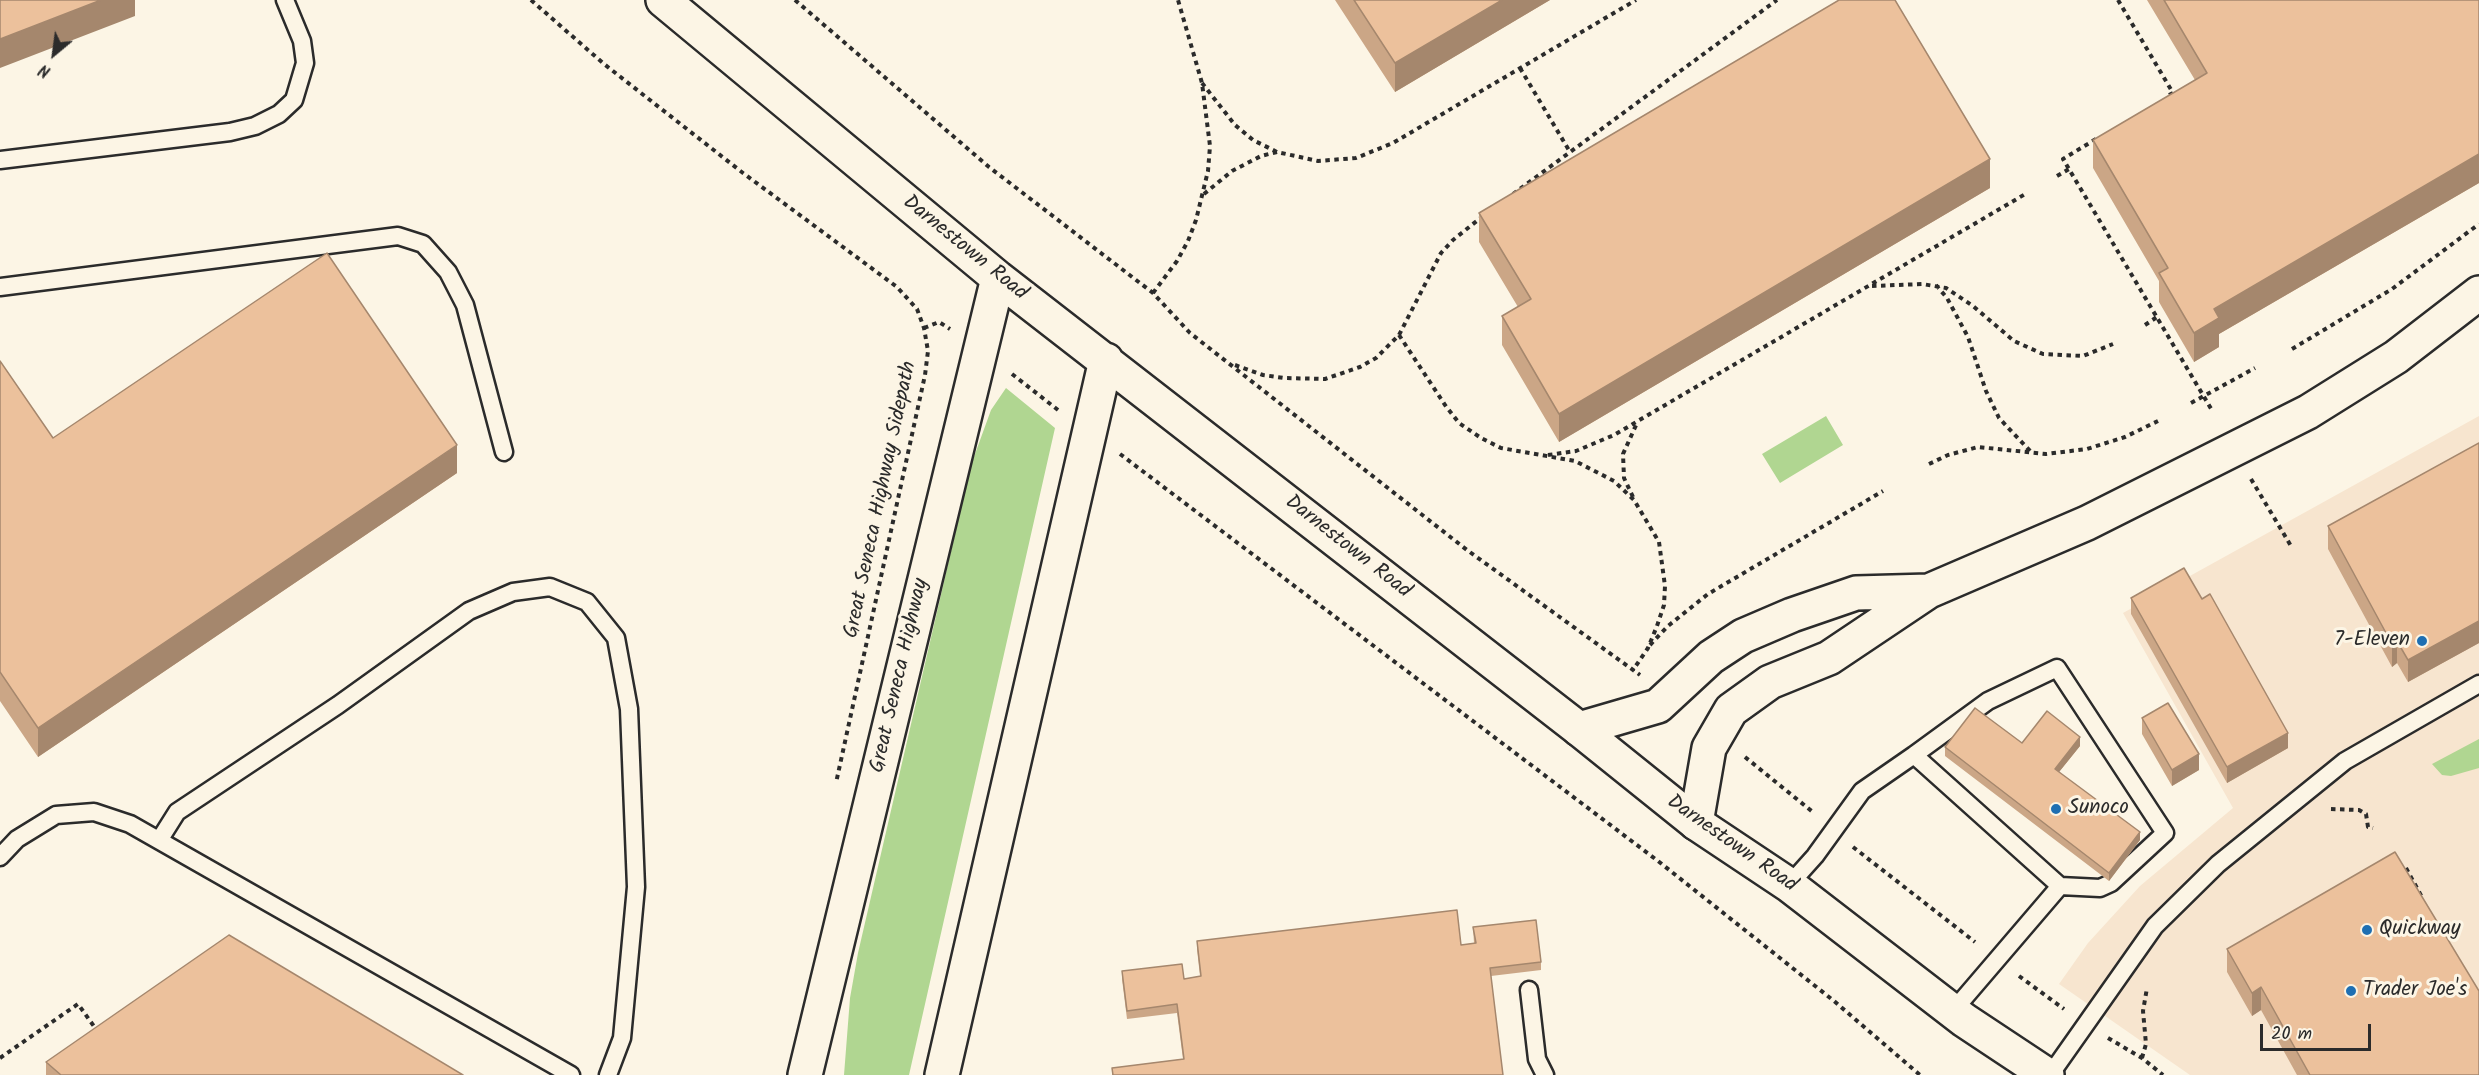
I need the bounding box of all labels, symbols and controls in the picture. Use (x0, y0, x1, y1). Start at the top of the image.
north arrow (24, 24, 84, 84)
text: N (35, 57, 56, 84)
street label: Darnestown Road (896, 191, 1032, 307)
street label: Great Seneca Highway Sidepath (840, 359, 924, 641)
street label: Darnestown Road (1279, 491, 1415, 605)
street label: Great Seneca Highway (866, 576, 936, 776)
place label: 7-Eleven (2334, 628, 2410, 654)
marker: 7-Eleven (2415, 634, 2429, 648)
street label: Darnestown Road (1661, 791, 1801, 899)
place label: Sunoco (2068, 796, 2129, 822)
marker: Sunoco (2049, 802, 2063, 816)
place label: Quickway (2379, 917, 2461, 943)
marker: Quickway (2360, 923, 2374, 937)
place label: Trader Joe's (2363, 978, 2467, 1004)
marker: Trader Joe's (2344, 984, 2358, 998)
scale bar (2263, 1012, 2374, 1050)
text: 20 m (2271, 1020, 2312, 1049)

